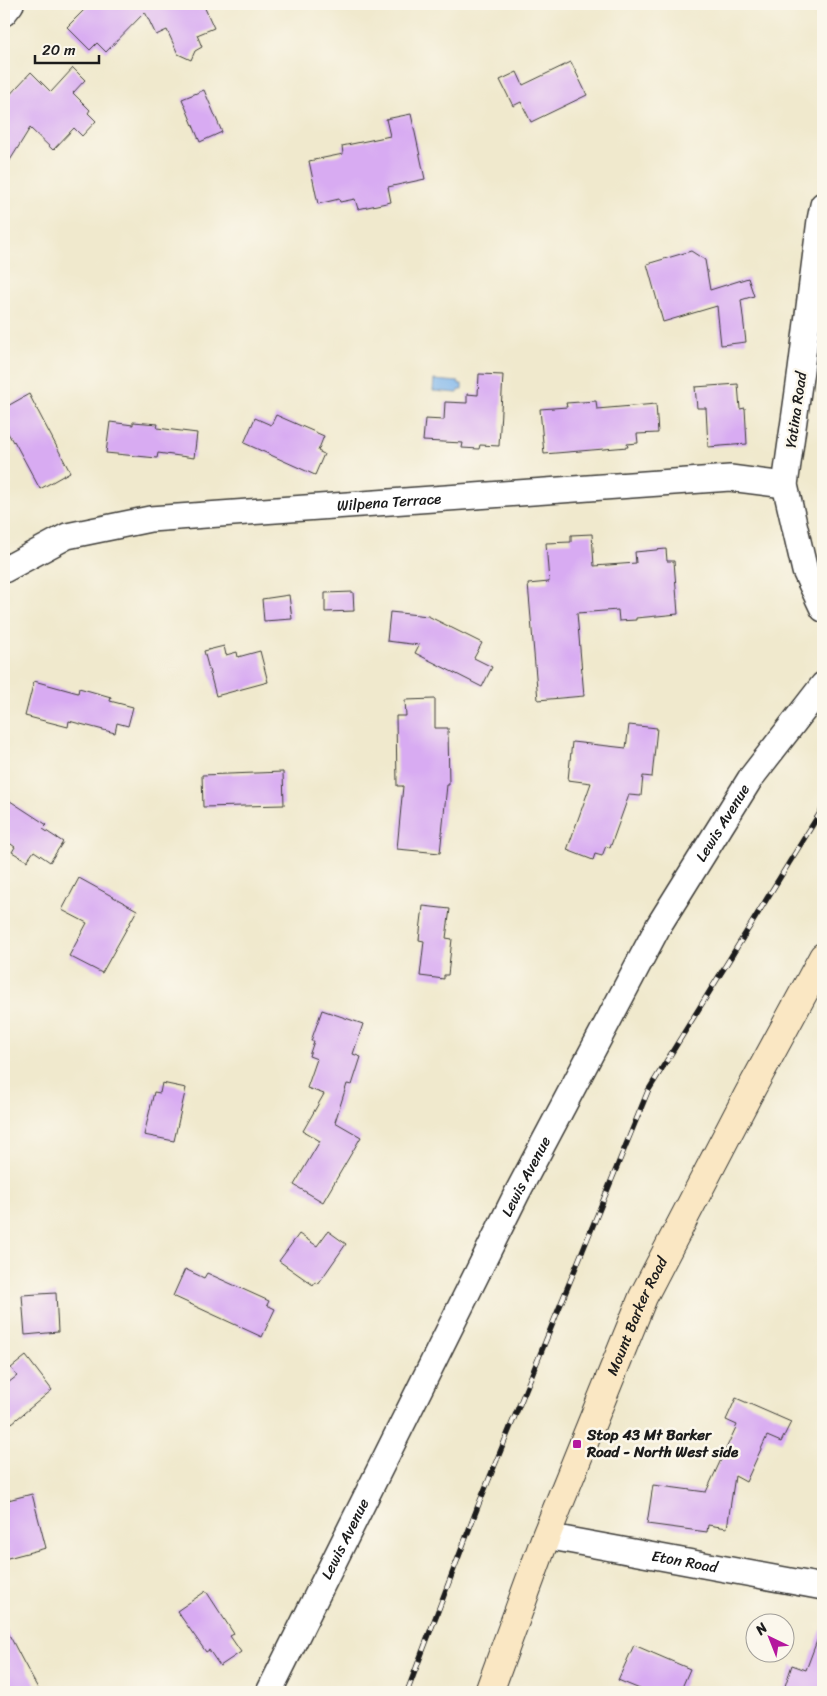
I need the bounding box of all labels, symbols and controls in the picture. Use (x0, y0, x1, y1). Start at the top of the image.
scale bar (35, 32, 99, 64)
text: 20 m (42, 37, 76, 63)
street label: Yatina Road (778, 369, 814, 450)
street label: Wilpena Terrace (336, 485, 442, 519)
street label: Lewis Avenue (688, 778, 757, 867)
street label: Lewis Avenue (494, 1131, 558, 1221)
street label: Mount Barker Road (599, 1251, 675, 1380)
place label: Stop 43 Mt Barker Road - North West side (586, 1422, 739, 1465)
marker: Stop 43 Mt Barker Road - North West side (571, 1438, 583, 1450)
street label: Lewis Avenue (314, 1493, 376, 1584)
street label: Eton Road (650, 1543, 721, 1581)
north arrow (744, 1614, 794, 1664)
text: N (749, 1616, 774, 1642)

